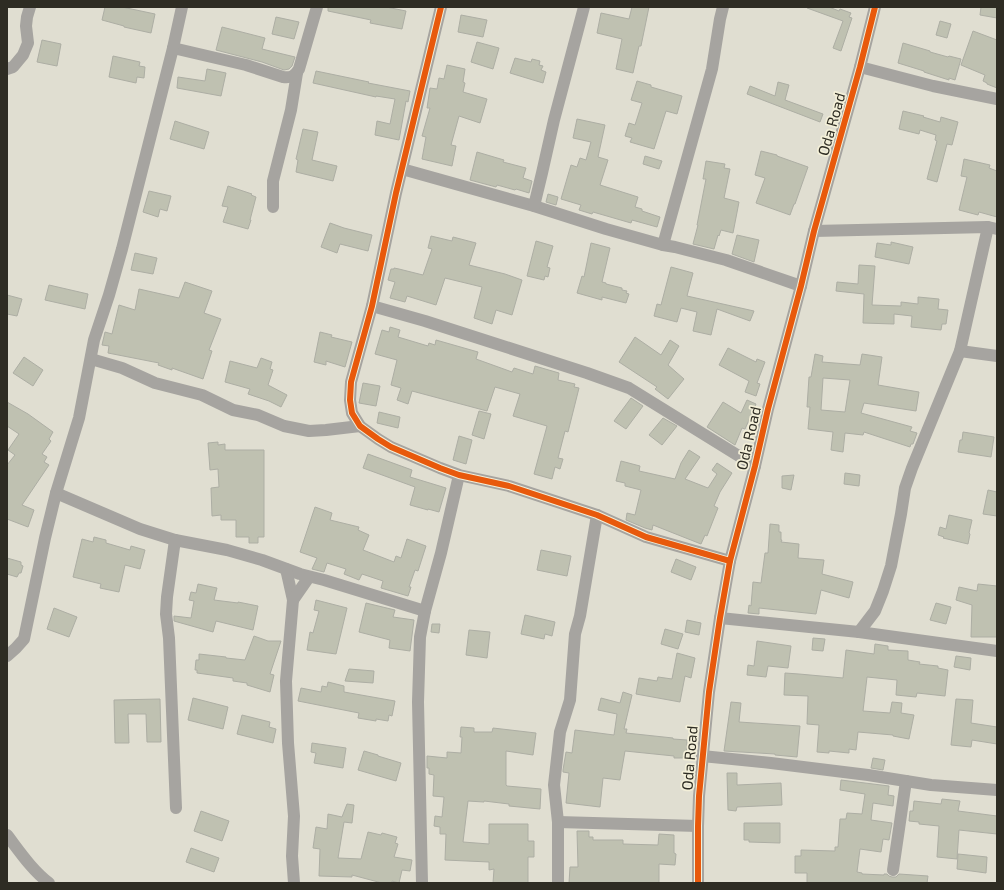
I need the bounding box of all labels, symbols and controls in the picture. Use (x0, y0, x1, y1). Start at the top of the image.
street label: Oda Road (813, 90, 849, 158)
street label: Oda Road (732, 404, 764, 472)
street label: Oda Road (677, 725, 701, 791)

